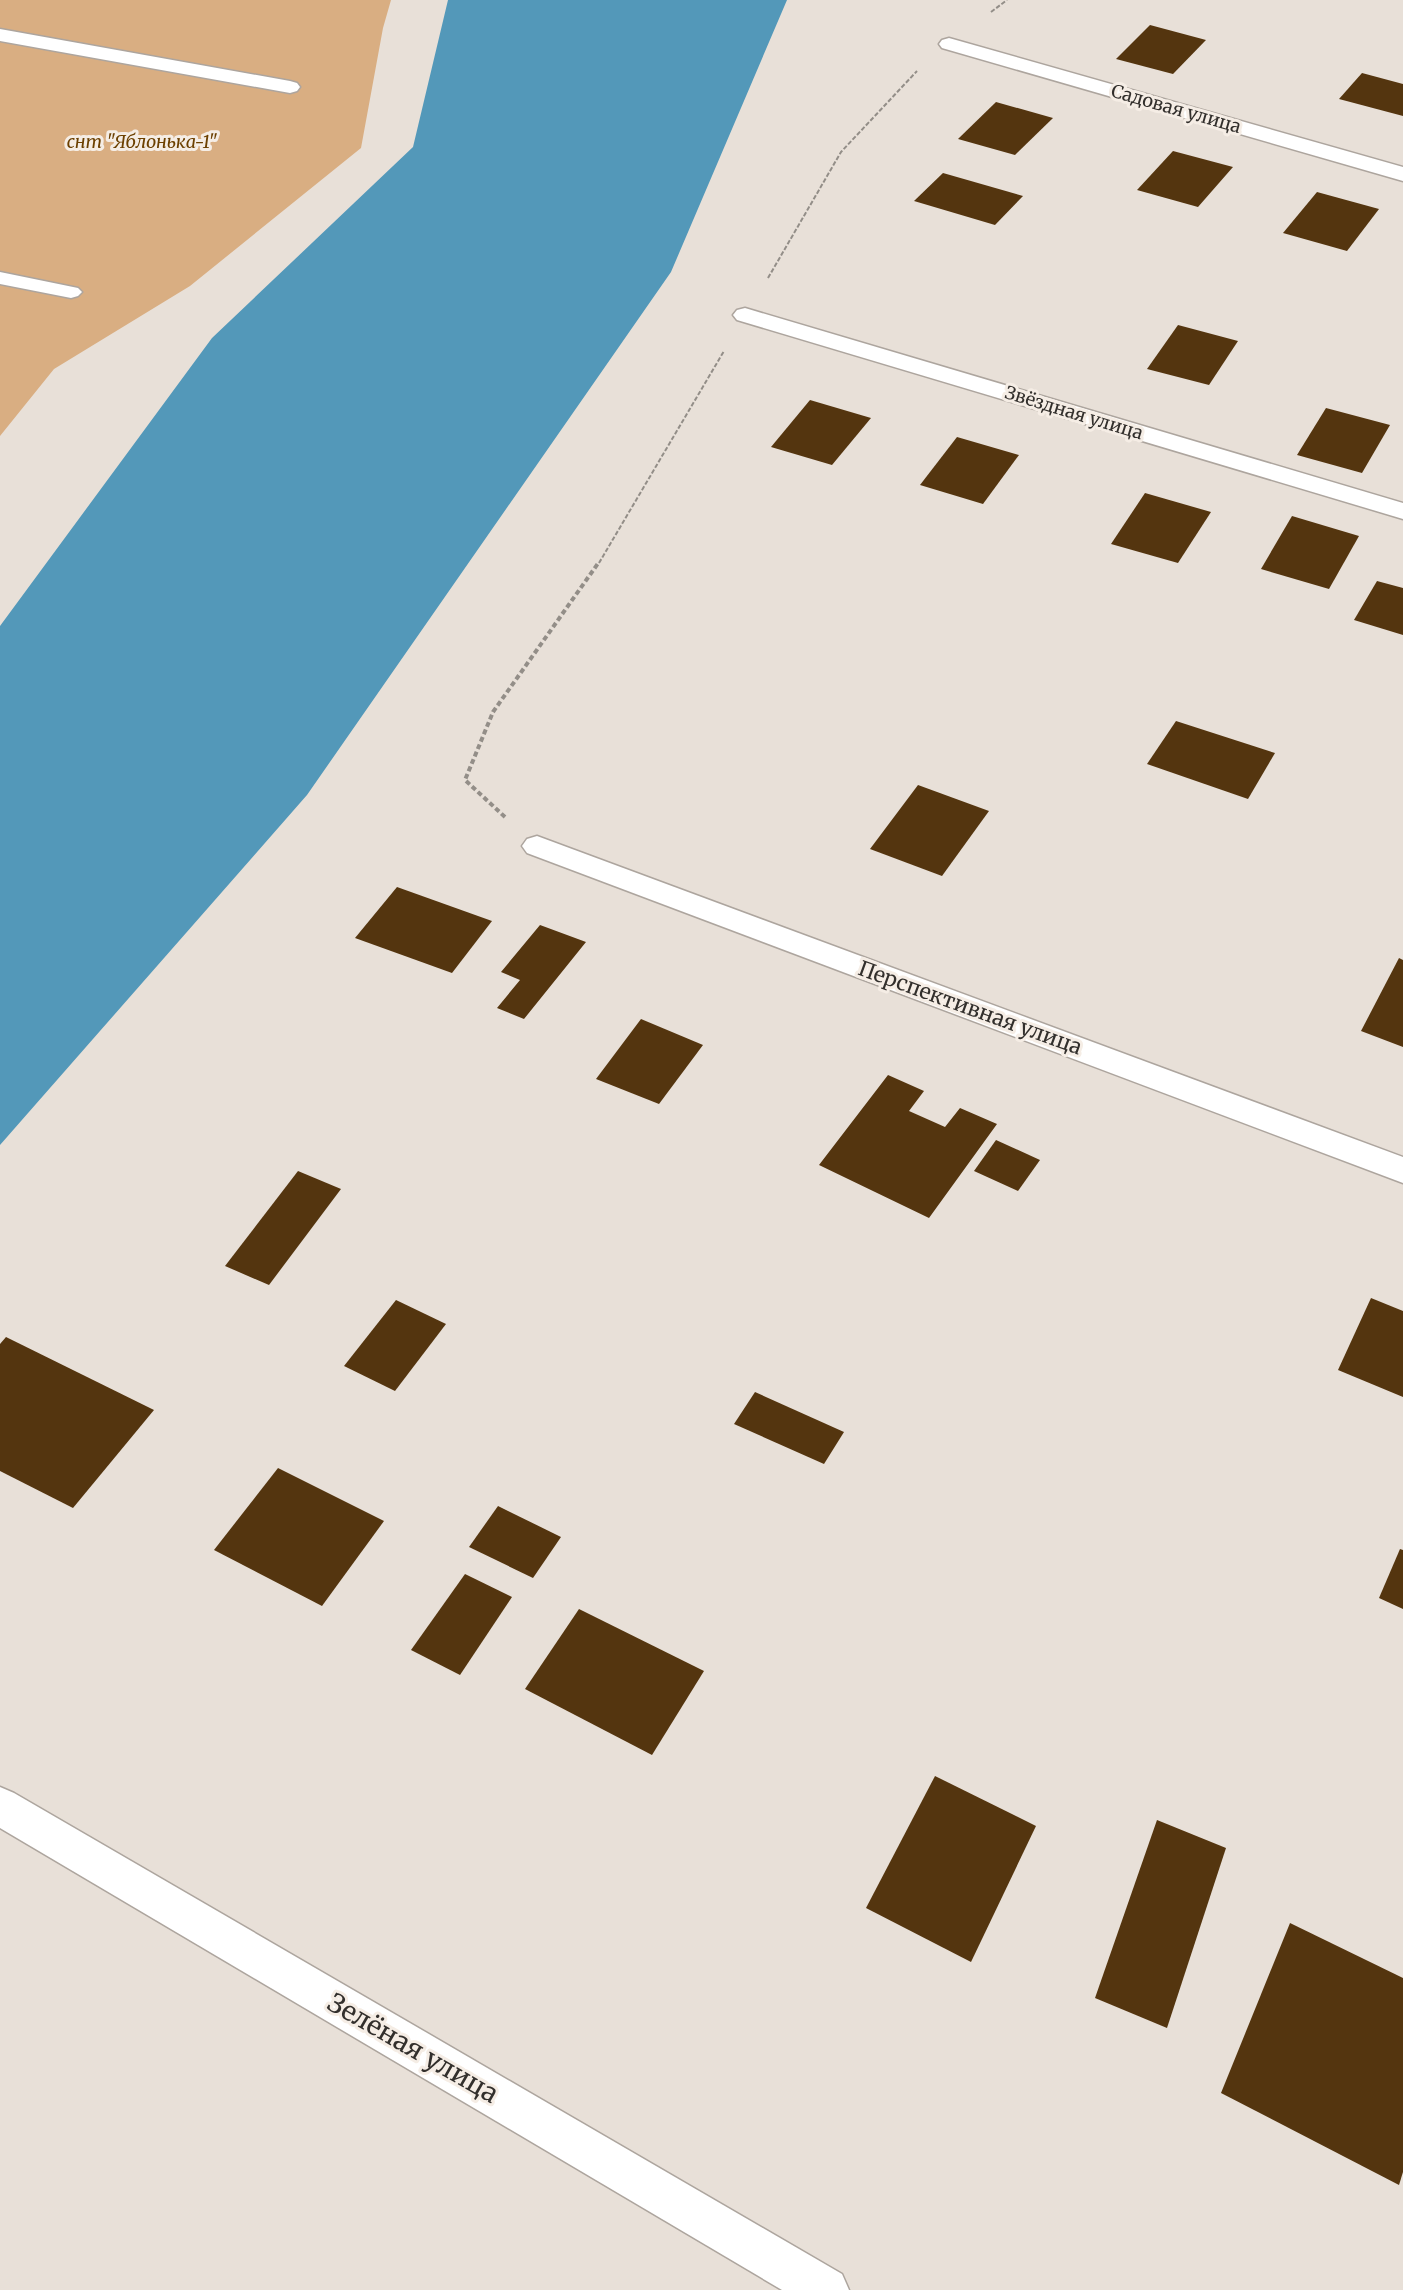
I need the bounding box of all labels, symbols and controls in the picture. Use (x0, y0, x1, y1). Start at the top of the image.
street label: Садовая улица (1109, 79, 1244, 138)
park label: снт "Яблонька-1" (67, 130, 217, 153)
street label: Звёздная улица (1002, 381, 1146, 445)
street label: Перспективная улица (855, 954, 1086, 1061)
street label: Зелёная улица (322, 1985, 505, 2110)

